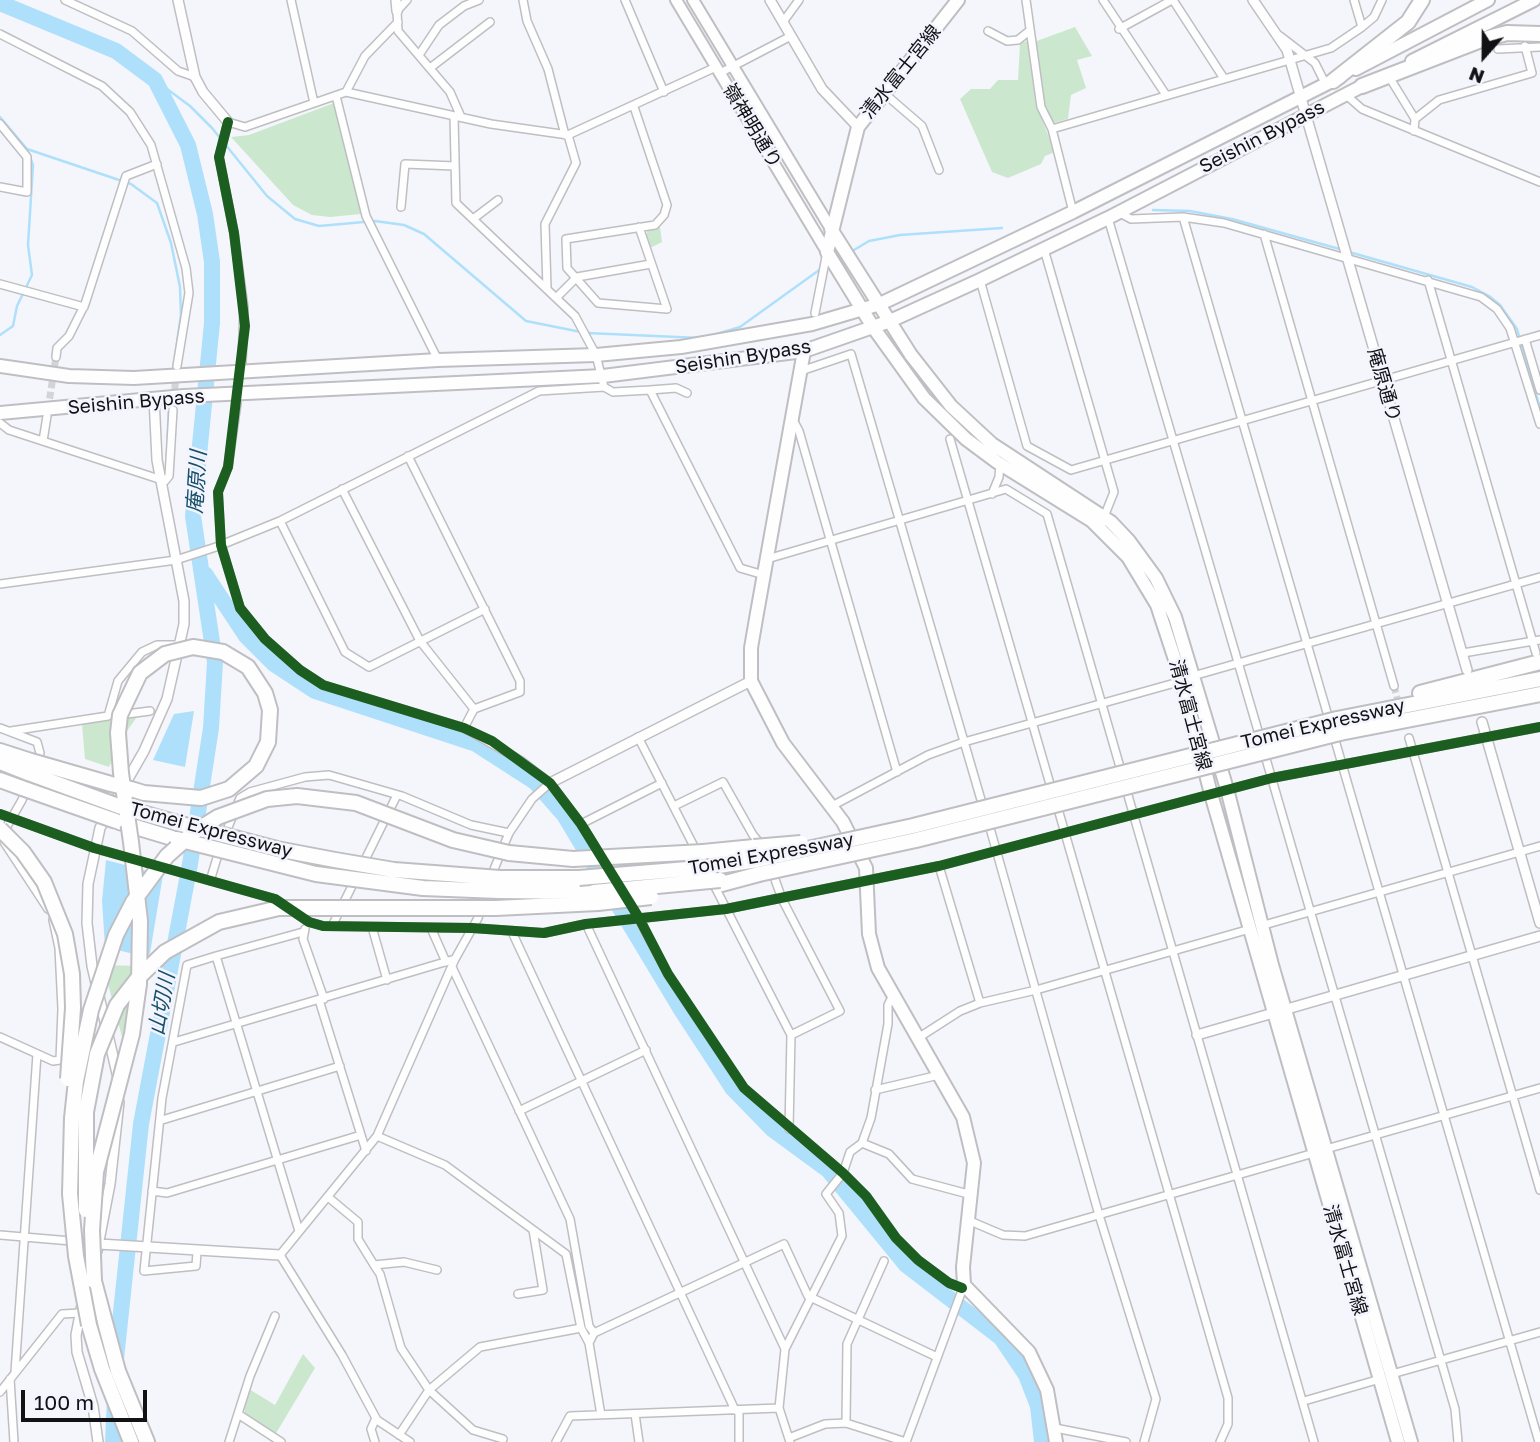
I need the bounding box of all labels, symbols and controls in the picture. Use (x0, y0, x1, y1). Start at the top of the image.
street label: 清水富士宮線 (856, 21, 946, 123)
north arrow (1449, 21, 1519, 91)
text: N (1465, 63, 1487, 89)
street label: 嶺神明通り (718, 79, 786, 173)
street label: Seishin Bypass (1196, 96, 1328, 178)
street label: Seishin Bypass (673, 335, 813, 379)
street label: 庵原通り (1363, 345, 1405, 425)
street label: Seishin Bypass (67, 385, 205, 419)
water label: 庵原川 (182, 450, 212, 514)
street label: 清水富士宮線 (1164, 657, 1216, 773)
street label: Tomei Expressway (1239, 694, 1407, 754)
street label: Tomei Expressway (127, 797, 295, 863)
street label: Tomei Expressway (687, 828, 855, 880)
water label: 山切川 (144, 971, 180, 1037)
street label: 清水富士宮線 (1318, 1202, 1372, 1318)
scale bar (24, 1376, 150, 1420)
text: 100 m (34, 1389, 94, 1415)

